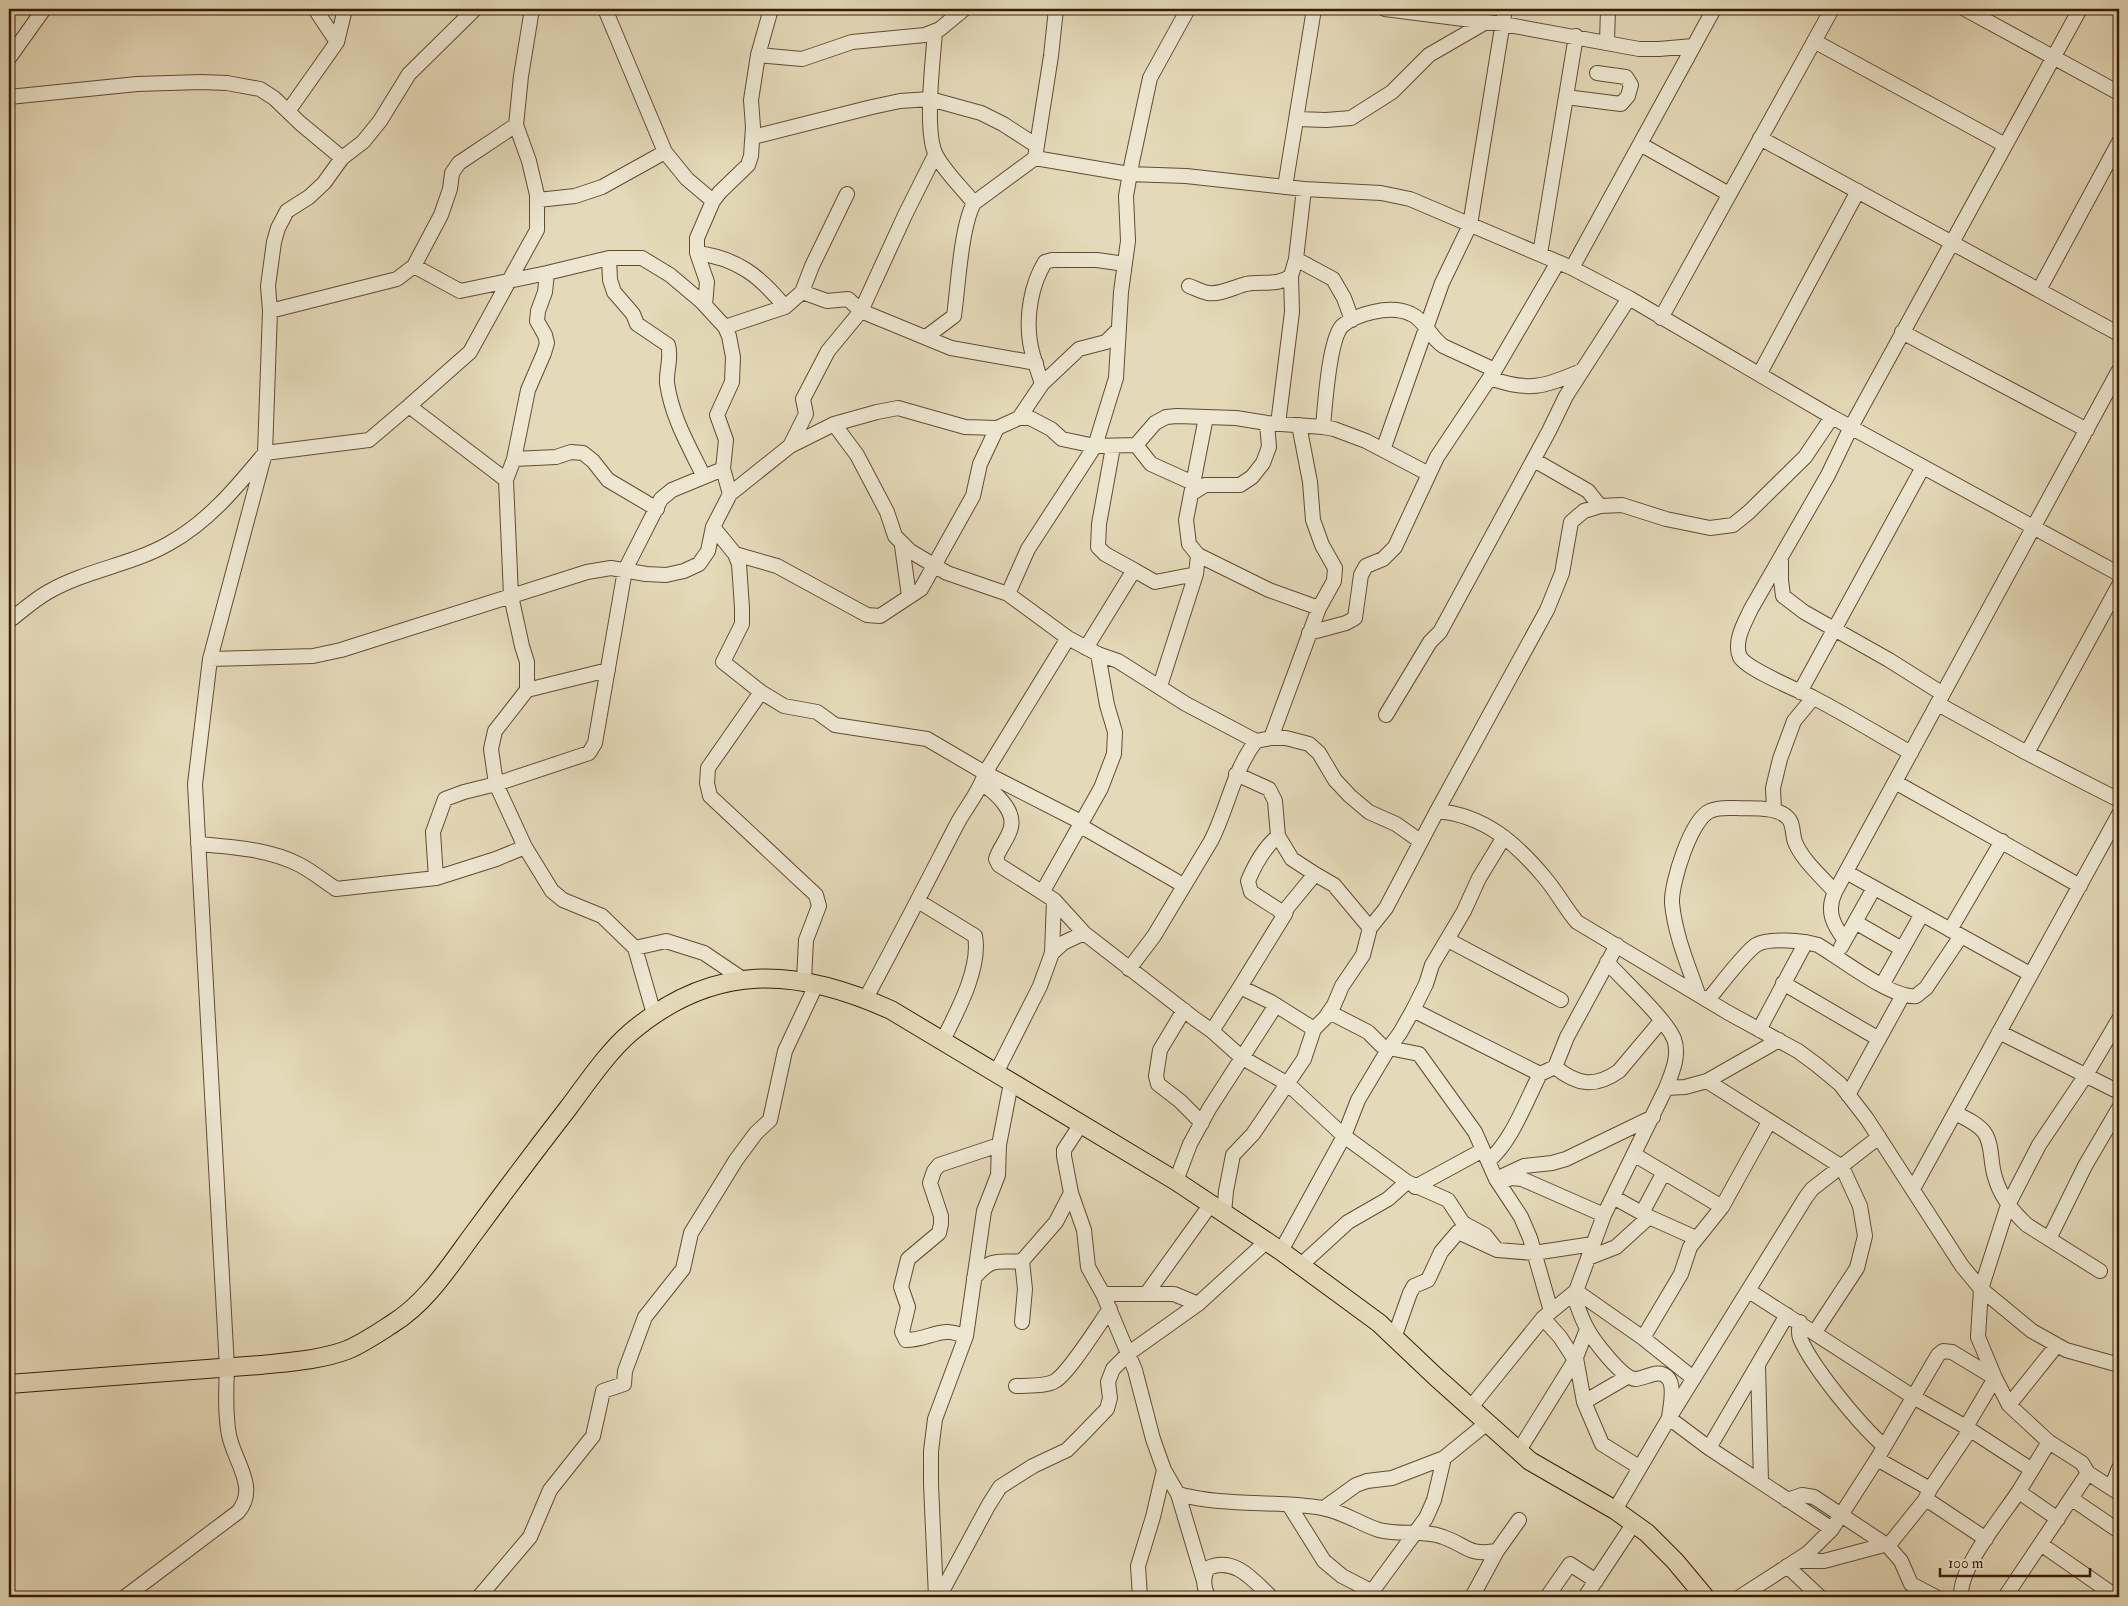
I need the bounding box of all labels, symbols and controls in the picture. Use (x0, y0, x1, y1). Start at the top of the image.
scale bar (1940, 1546, 2090, 1578)
text: 100 m (1948, 1554, 1984, 1573)

